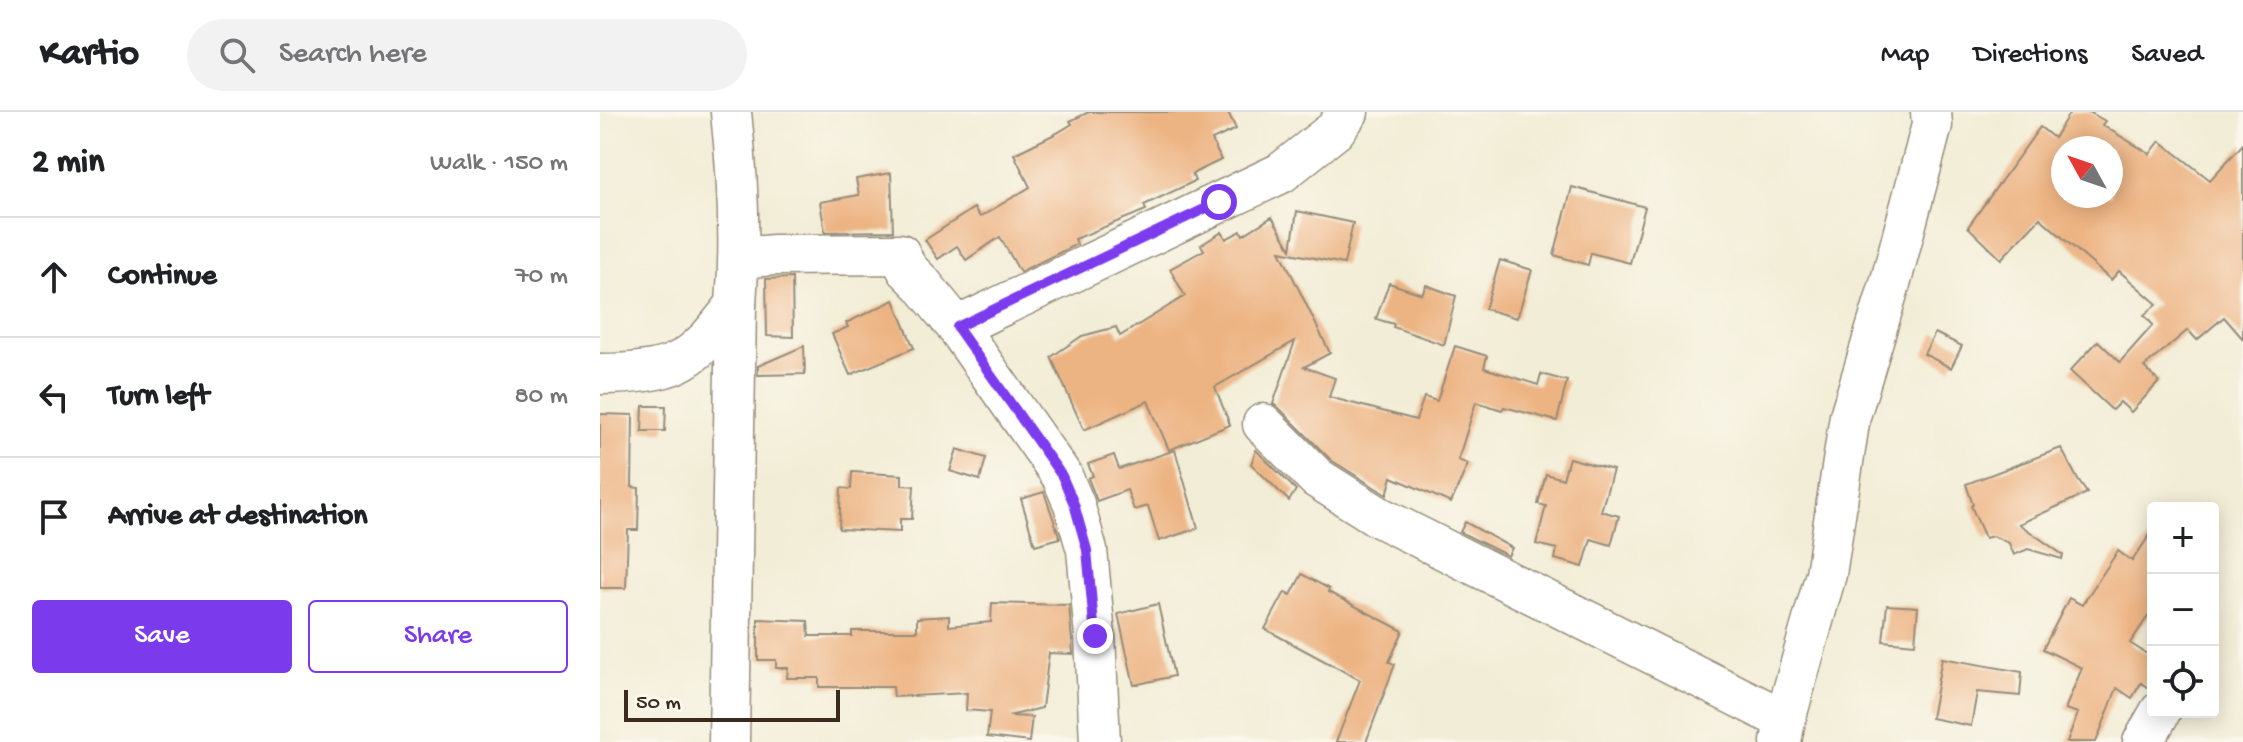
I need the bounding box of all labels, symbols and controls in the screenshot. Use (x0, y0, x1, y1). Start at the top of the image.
search box (187, 19, 747, 91)
text: Kartio (40, 33, 139, 77)
icon: search (215, 33, 259, 77)
text: Search here (279, 38, 427, 73)
text: Map (1881, 39, 1929, 72)
text: Directions (1973, 39, 2087, 72)
text: Saved (2131, 39, 2203, 72)
north arrow (2051, 136, 2123, 208)
text: 2 min (32, 144, 104, 184)
text: Walk · 150 m (430, 149, 568, 180)
route start (1201, 184, 1237, 220)
icon: ahead (32, 255, 76, 299)
text: Continue (108, 260, 217, 295)
text: 70 m (515, 262, 568, 293)
icon: left (32, 375, 76, 419)
text: Turn left (108, 380, 209, 415)
text: 80 m (514, 382, 568, 413)
icon: arrive (32, 495, 76, 539)
text: Arrive at destination (108, 500, 368, 535)
map controls (2147, 502, 2219, 718)
button: + (2147, 502, 2219, 574)
button: − (2147, 574, 2219, 646)
button: Save (32, 600, 292, 673)
button: Share (308, 600, 568, 673)
route end (1077, 618, 1113, 654)
button: locate (2147, 646, 2219, 718)
scale bar (624, 686, 840, 722)
text: 50 m (636, 691, 681, 717)

